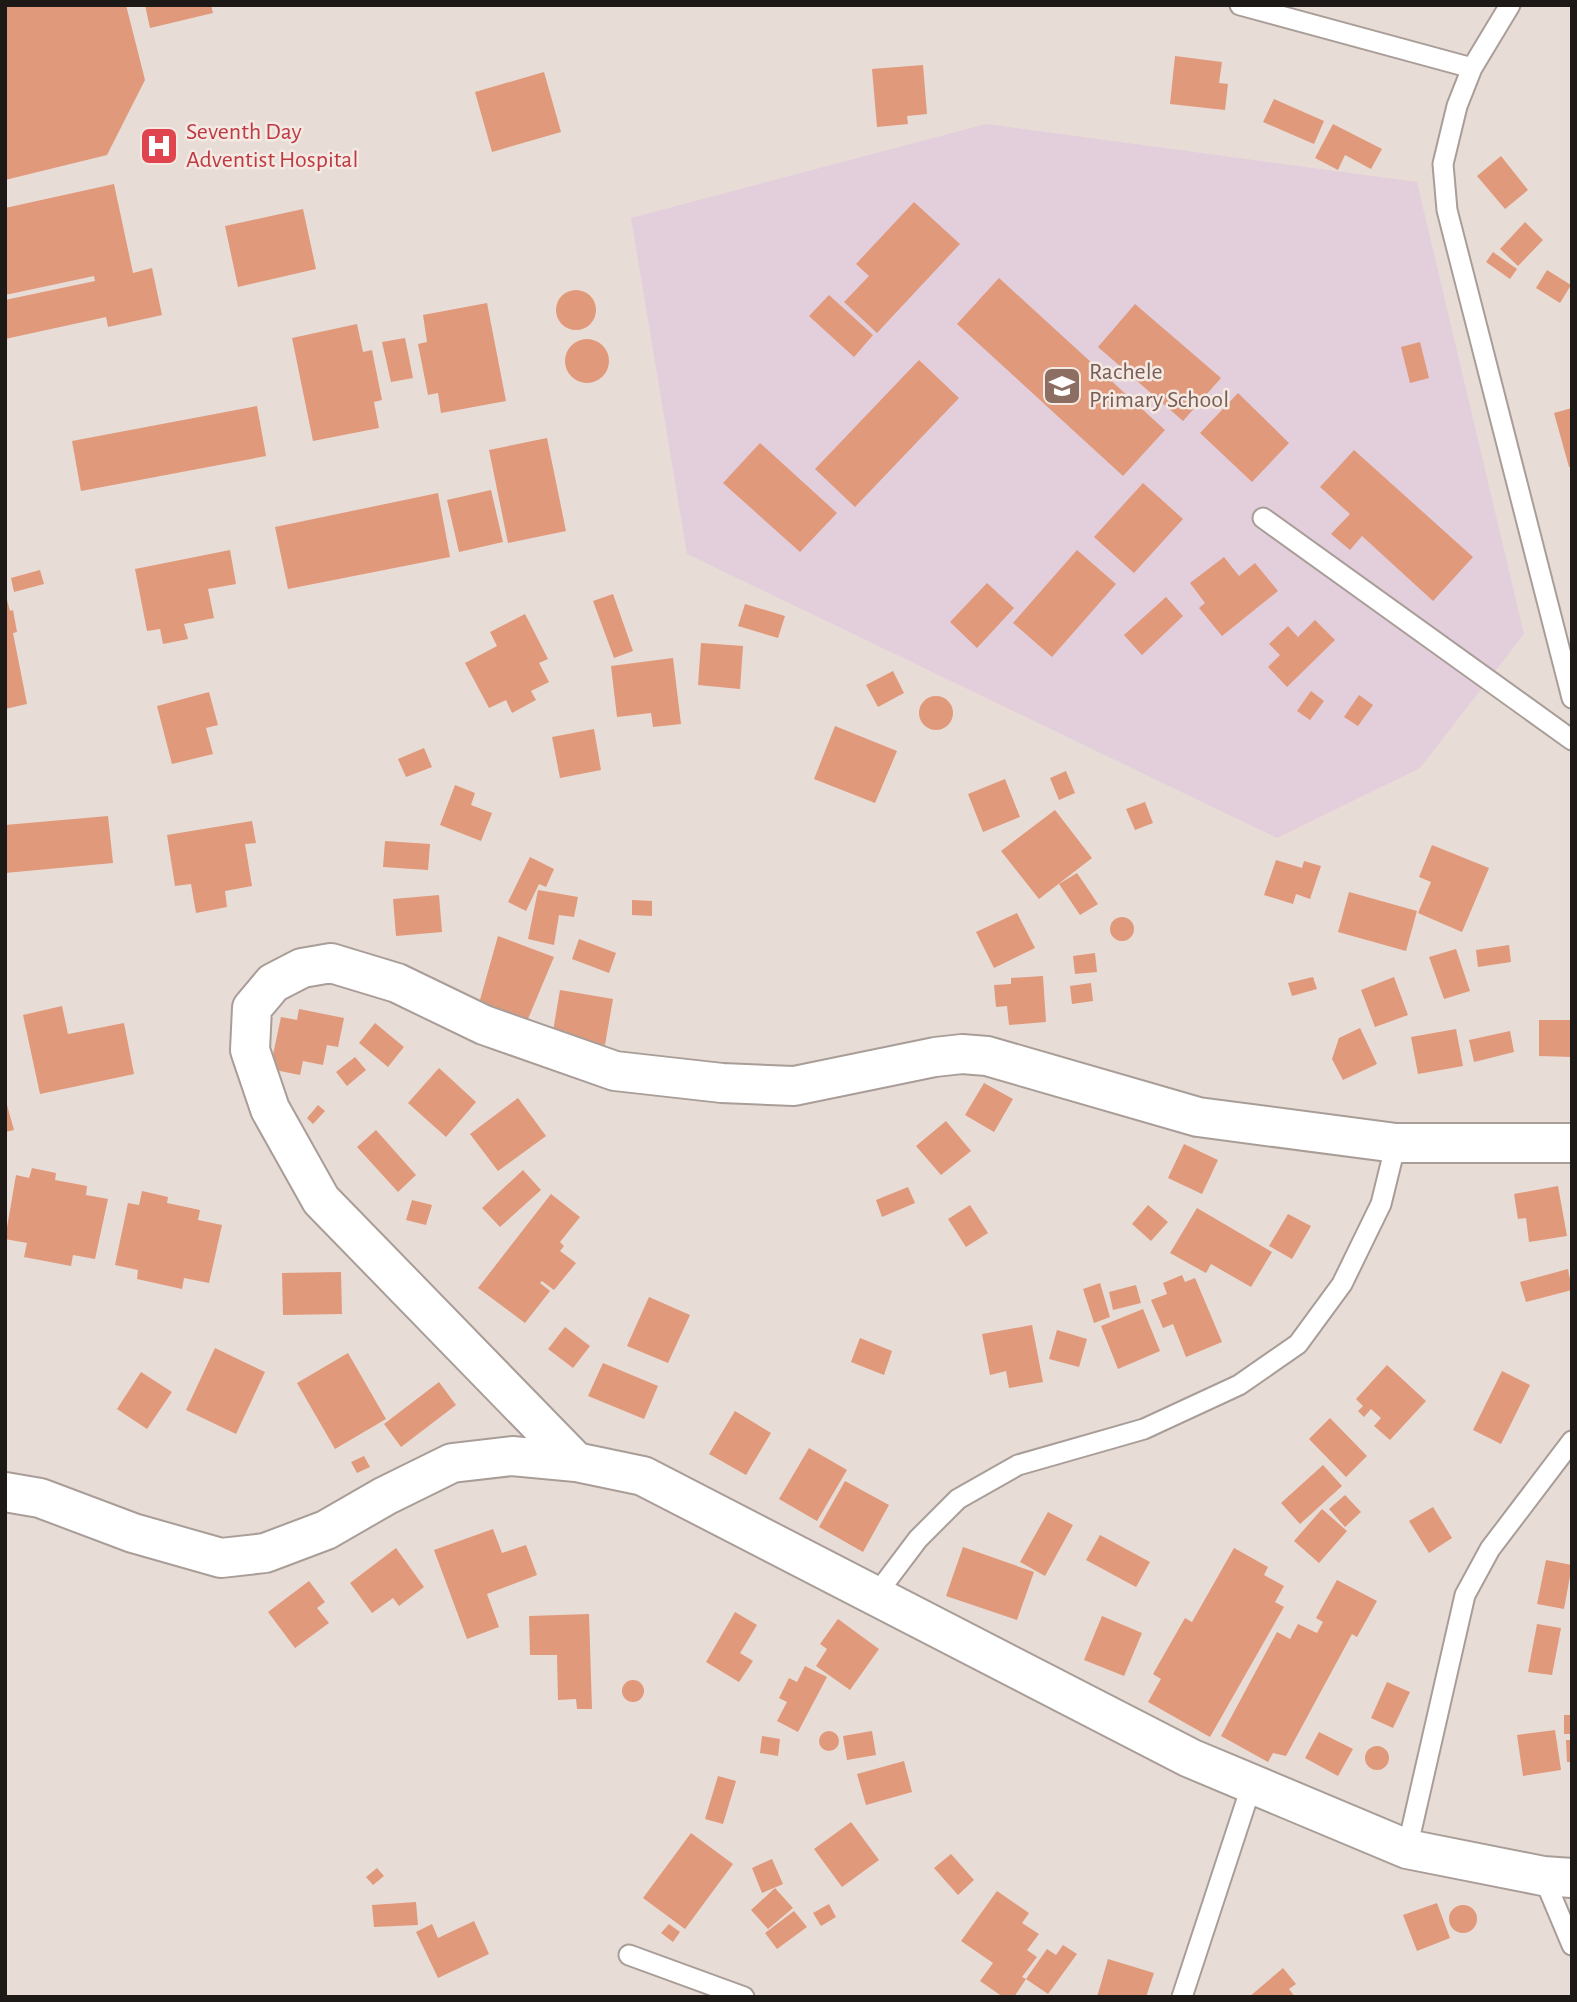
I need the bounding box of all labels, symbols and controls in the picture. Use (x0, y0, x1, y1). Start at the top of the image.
place label: Seventh Day Adventist Hospital (186, 120, 358, 172)
hospital icon: Seventh Day Adventist Hospital (138, 125, 180, 167)
place label: Rachele Primary School (1089, 360, 1229, 412)
school or university icon: Rachele Primary School (1041, 365, 1083, 407)

